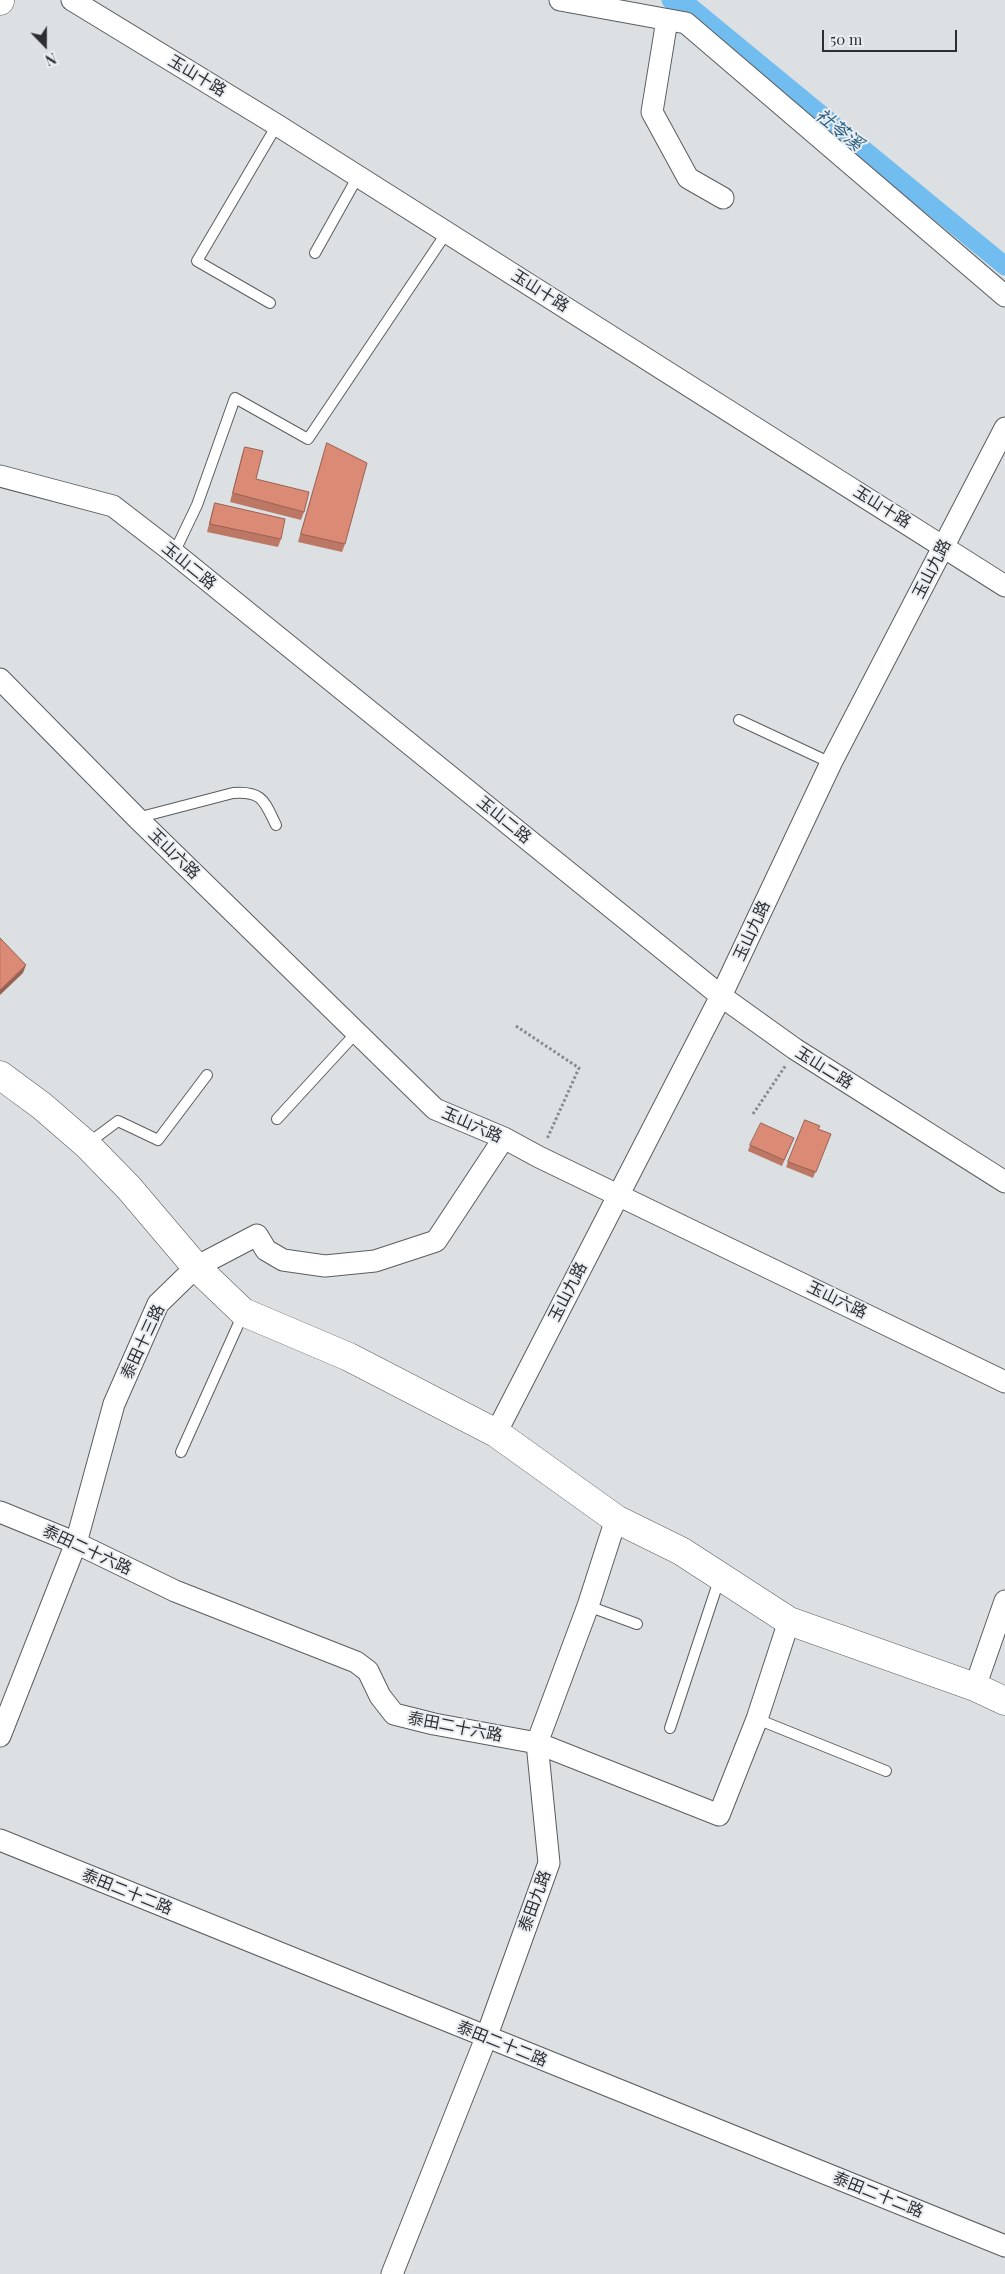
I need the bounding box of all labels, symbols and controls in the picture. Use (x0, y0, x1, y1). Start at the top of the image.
north arrow (20, 20, 70, 70)
scale bar (825, 20, 960, 52)
text: 50 m (830, 29, 862, 49)
text: N (43, 49, 59, 70)
street label: 玉山十路 (165, 51, 229, 101)
water label: 社苓溪 (811, 105, 867, 155)
street label: 玉山十路 (508, 266, 572, 316)
street label: 玉山十路 (850, 482, 914, 532)
street label: 玉山九路 (909, 536, 955, 602)
street label: 玉山二路 (158, 538, 220, 594)
street label: 玉山二路 (473, 792, 535, 848)
street label: 玉山六路 (144, 825, 204, 883)
street label: 玉山九路 (730, 898, 774, 964)
street label: 玉山二路 (792, 1043, 856, 1093)
street label: 玉山六路 (439, 1103, 505, 1147)
street label: 玉山九路 (545, 1259, 591, 1325)
street label: 玉山六路 (804, 1277, 870, 1323)
street label: 泰田十三路 (117, 1302, 169, 1382)
street label: 泰田二十六路 (39, 1521, 135, 1579)
street label: 泰田二十六路 (406, 1708, 504, 1746)
street label: 泰田二十二路 (79, 1865, 175, 1919)
street label: 泰田九路 (515, 1868, 555, 1934)
street label: 泰田二十二路 (454, 2017, 550, 2071)
street label: 泰田二十二路 (830, 2168, 926, 2222)

